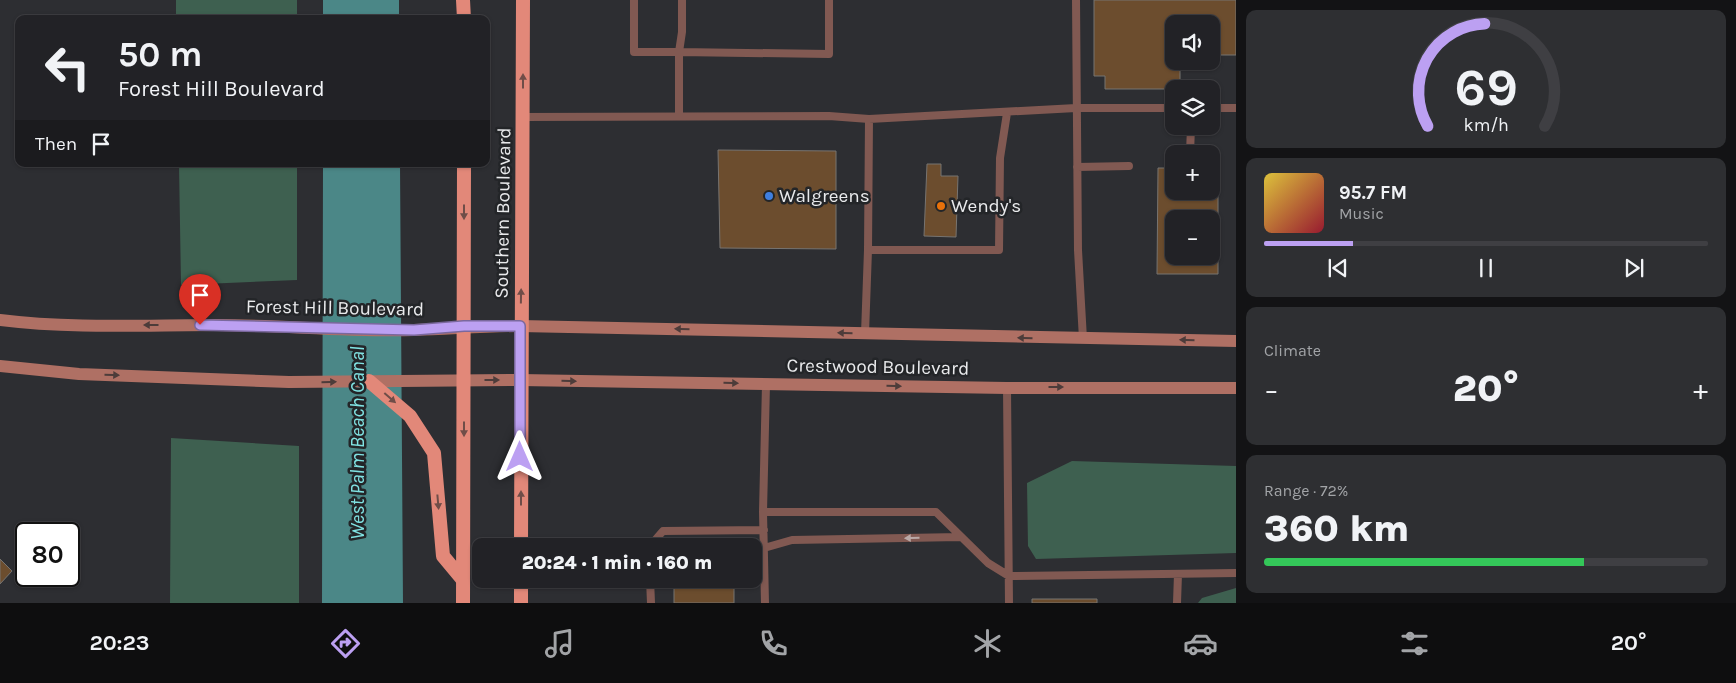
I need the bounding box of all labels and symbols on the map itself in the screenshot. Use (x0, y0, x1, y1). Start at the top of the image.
one-way arrow (519, 73, 527, 89)
street label: Southern Boulevard (491, 127, 515, 299)
place label: Walgreens (779, 185, 870, 207)
marker: Walgreens (763, 190, 775, 202)
place label: Wendy's (951, 195, 1021, 217)
marker: Wendy's (935, 200, 947, 212)
one-way arrow (460, 205, 468, 221)
pin (179, 274, 221, 325)
one-way arrow (517, 288, 525, 304)
street label: Forest Hill Boulevard (246, 295, 424, 321)
one-way arrow (143, 321, 159, 329)
one-way arrow (674, 325, 690, 333)
one-way arrow (837, 329, 853, 337)
one-way arrow (1017, 334, 1033, 342)
one-way arrow (1179, 336, 1195, 344)
water label: West Palm Beach Canal (346, 346, 369, 540)
street label: Crestwood Boulevard (787, 354, 969, 380)
one-way arrow (104, 371, 120, 379)
one-way arrow (484, 376, 500, 384)
one-way arrow (561, 377, 577, 385)
one-way arrow (321, 378, 337, 386)
one-way arrow (724, 380, 740, 388)
one-way arrow (886, 382, 902, 390)
one-way arrow (1049, 383, 1065, 391)
one-way arrow (383, 393, 396, 404)
one-way arrow (460, 421, 468, 437)
position arrow (493, 430, 545, 482)
one-way arrow (517, 489, 525, 505)
one-way arrow (434, 494, 442, 510)
speed limit sign: 80 (15, 522, 80, 587)
one-way arrow (903, 534, 919, 542)

